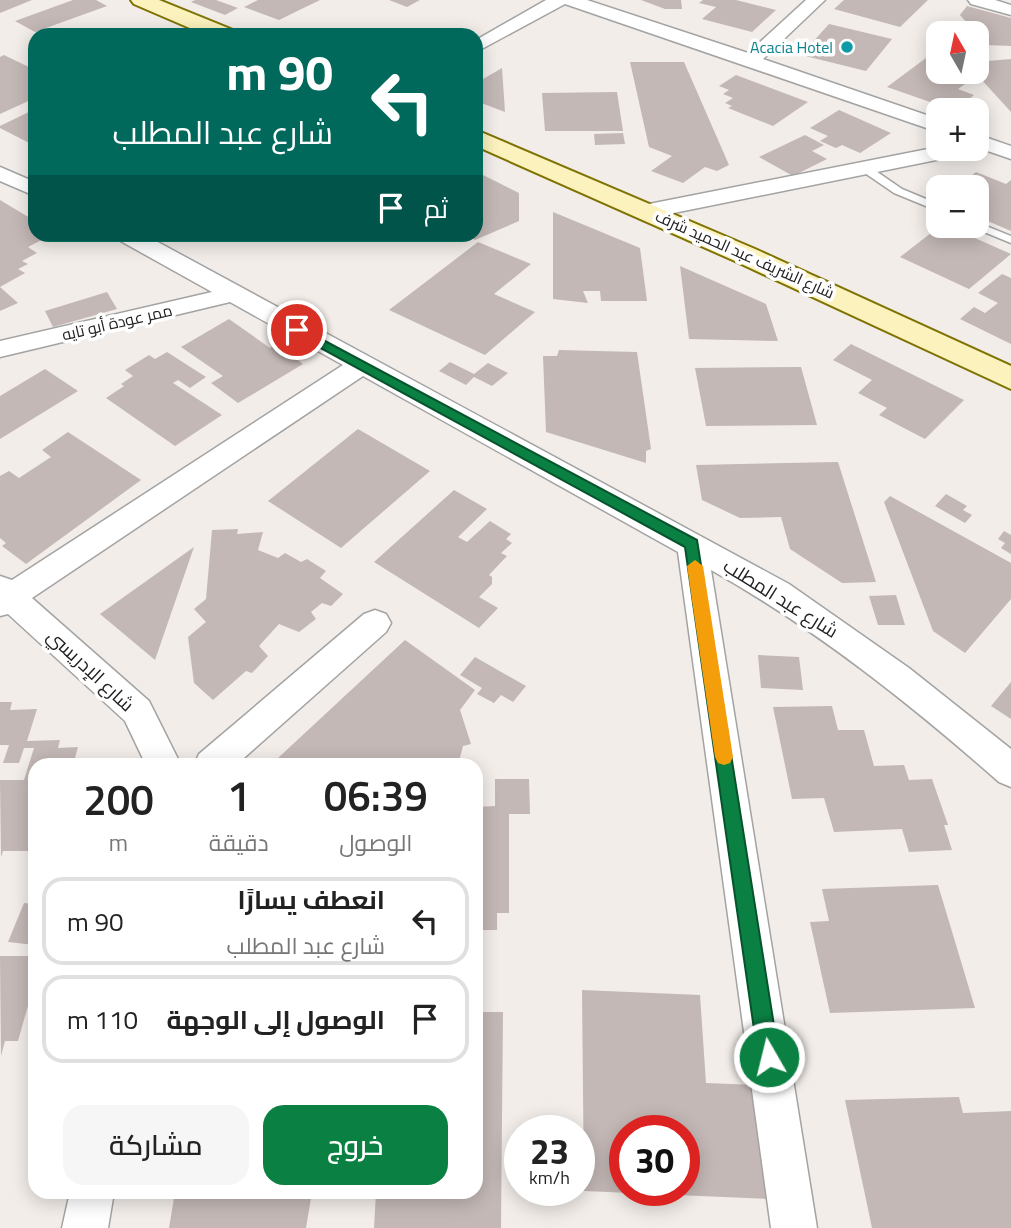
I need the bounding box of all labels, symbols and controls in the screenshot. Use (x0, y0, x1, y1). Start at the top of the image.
north arrow (926, 21, 989, 84)
map controls (926, 21, 989, 238)
text: 90 m (226, 34, 333, 109)
place label: Acacia Hotel (750, 35, 833, 59)
marker: Acacia Hotel (839, 39, 855, 55)
icon: left (357, 56, 448, 147)
button: + (926, 98, 989, 161)
text: شارع عبد المطلب (113, 108, 333, 156)
button: − (926, 175, 989, 238)
icon: arrive (372, 189, 410, 227)
text: ثم (424, 189, 448, 228)
street label: شارع الشريف عبد الحميد شرف (652, 204, 838, 304)
street label: ممر عودة أبو تايه (59, 298, 175, 346)
pin (267, 300, 327, 360)
icon: arrive (278, 311, 316, 349)
street label: شارع عبد المطلب (718, 551, 844, 645)
street label: شارع الإدريسي (40, 621, 142, 719)
text: 1 (227, 763, 251, 827)
text: 06:39 (324, 763, 428, 827)
text: 200 (83, 767, 154, 831)
text: m (109, 825, 128, 860)
text: دقيقة (209, 825, 269, 860)
text: الوصول (339, 825, 412, 860)
text: انعطف يسارًا (237, 880, 385, 919)
text: 90 m (67, 902, 124, 941)
icon: left (406, 902, 444, 940)
text: شارع عبد المطلب (227, 928, 385, 963)
text: 110 m (67, 1000, 138, 1039)
text: الوصول إلى الوجهة (166, 1000, 385, 1039)
icon: arrive (406, 1000, 444, 1038)
position arrow (732, 1020, 806, 1094)
button: مشاركة (63, 1105, 249, 1185)
button: خروج (263, 1105, 448, 1185)
speed limit sign: 30 (609, 1115, 700, 1206)
text: 23 (530, 1124, 569, 1178)
text: km/h (529, 1164, 570, 1191)

